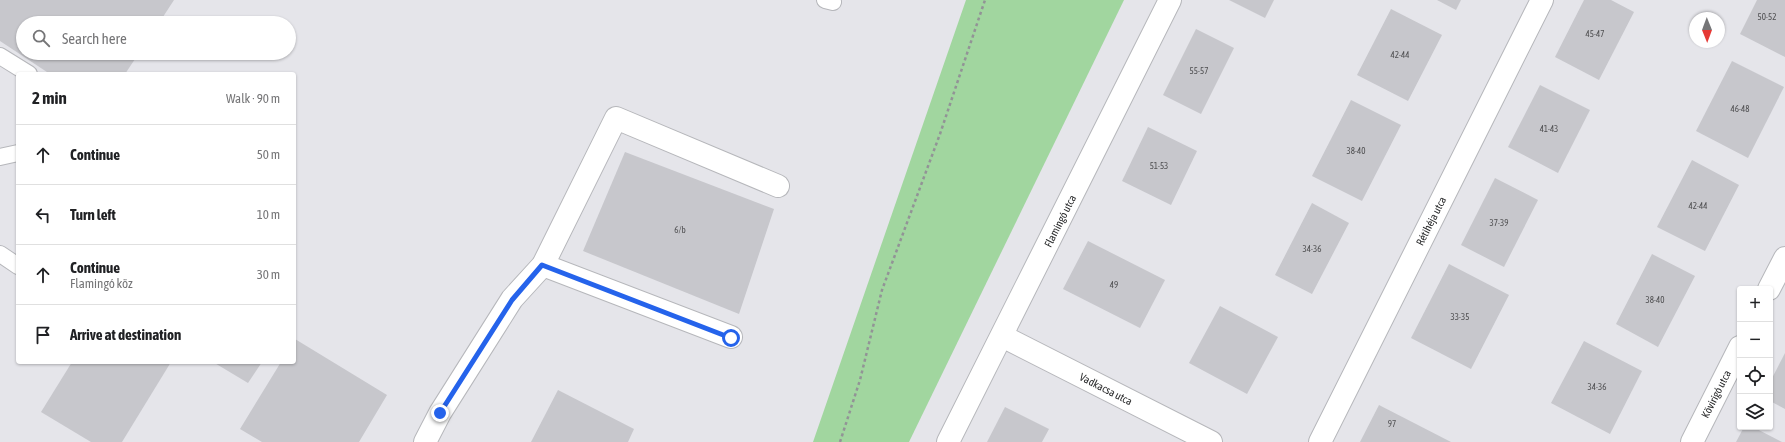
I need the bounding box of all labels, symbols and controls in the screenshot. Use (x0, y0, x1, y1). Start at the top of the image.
north arrow (1689, 12, 1725, 48)
house number: 50-52 (1757, 12, 1777, 22)
search box (16, 16, 296, 60)
icon: search (30, 27, 52, 49)
house number: 45-47 (1585, 29, 1605, 39)
text: Search here (62, 30, 127, 47)
house number: 42-44 (1390, 50, 1410, 60)
house number: 55-57 (1189, 66, 1209, 76)
text: 2 min (32, 88, 67, 108)
text: Walk · 90 m (226, 91, 280, 106)
house number: 46-48 (1730, 104, 1750, 114)
house number: 41-43 (1540, 124, 1558, 134)
icon: ahead (32, 144, 54, 166)
text: Continue (70, 146, 120, 163)
house number: 38-40 (1346, 146, 1366, 156)
text: 50 m (257, 147, 280, 162)
house number: 51-53 (1150, 161, 1168, 171)
street label: Flamingó utca (1042, 193, 1078, 249)
street label: Rétihéja utca (1414, 195, 1448, 247)
house number: 42-44 (1688, 201, 1708, 211)
icon: left (32, 204, 54, 226)
text: Turn left (70, 206, 116, 223)
text: 10 m (257, 207, 280, 222)
house number: 37-39 (1489, 218, 1509, 228)
house number: 6/b (674, 225, 686, 235)
house number: 34-36 (1302, 244, 1322, 254)
text: Continue (70, 259, 120, 276)
icon: ahead (32, 264, 54, 286)
text: 30 m (257, 267, 280, 282)
text: Flamingó köz (70, 276, 133, 291)
house number: 49 (1110, 280, 1118, 290)
map controls (1737, 286, 1773, 430)
button: + (1737, 286, 1773, 322)
house number: 38-40 (1645, 295, 1665, 305)
house number: 33-35 (1450, 312, 1470, 322)
button: − (1737, 322, 1773, 358)
icon: arrive (32, 324, 54, 346)
text: Arrive at destination (70, 326, 181, 343)
route start (722, 329, 740, 347)
button: locate (1737, 358, 1773, 394)
street label: Kövirigó utca (1699, 368, 1733, 420)
street label: Vadkacsa utca (1078, 371, 1134, 407)
house number: 34-36 (1587, 382, 1607, 392)
button: layers (1737, 394, 1773, 430)
route end (431, 404, 449, 422)
house number: 97 (1388, 419, 1396, 429)

